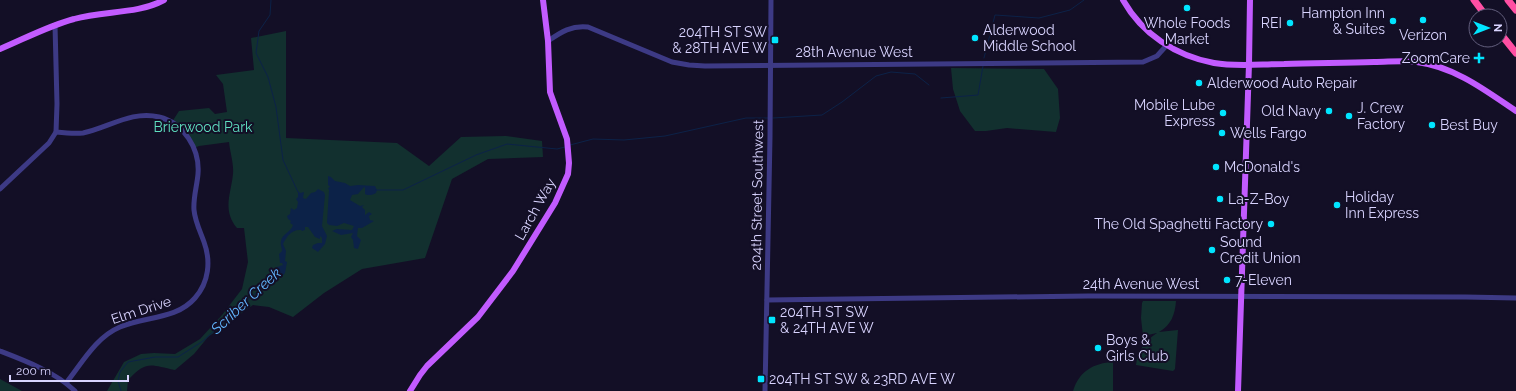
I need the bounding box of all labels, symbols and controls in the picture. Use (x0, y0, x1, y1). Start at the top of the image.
marker: Whole Foods Market (1182, 3, 1192, 13)
place label: Hampton Inn & Suites (1301, 5, 1385, 37)
north arrow (1468, 8, 1508, 48)
place label: Whole Foods Market (1144, 15, 1231, 47)
place label: REI (1261, 15, 1282, 31)
marker: Verizon (1418, 15, 1428, 25)
marker: Hampton Inn & Suites (1388, 16, 1398, 26)
marker: REI (1285, 18, 1295, 28)
place label: Alderwood Middle School (983, 22, 1076, 54)
place label: 204TH ST SW & 28TH AVE W (672, 24, 767, 56)
text: N (1491, 24, 1504, 32)
place label: Verizon (1399, 27, 1447, 43)
marker: Alderwood Middle School (970, 33, 980, 43)
marker: 204TH ST SW & 28TH AVE W (770, 35, 780, 45)
street label: 28th Avenue West (795, 44, 913, 60)
place label: ZoomCare (1402, 50, 1470, 66)
marker: ZoomCare (1473, 52, 1485, 64)
place label: Alderwood Auto Repair (1207, 75, 1357, 91)
marker: Alderwood Auto Repair (1194, 78, 1204, 88)
place label: Mobile Lube Express (1134, 97, 1215, 129)
place label: J. Crew Factory (1357, 100, 1405, 132)
place label: Old Navy (1261, 103, 1321, 119)
marker: Old Navy (1324, 106, 1334, 116)
marker: Mobile Lube Express (1218, 108, 1228, 118)
marker: J. Crew Factory (1344, 111, 1354, 121)
place label: Best Buy (1440, 117, 1498, 133)
park label: Brierwood Park (153, 119, 253, 135)
street label: 204th Street Southwest (748, 119, 766, 271)
marker: Best Buy (1427, 120, 1437, 130)
place label: Wells Fargo (1230, 125, 1307, 141)
marker: Wells Fargo (1217, 128, 1227, 138)
place label: McDonald's (1224, 159, 1300, 175)
marker: McDonald's (1211, 162, 1221, 172)
street label: Larch Way (511, 175, 559, 243)
place label: Holiday Inn Express (1345, 189, 1419, 221)
place label: La-Z-Boy (1228, 191, 1290, 207)
marker: La-Z-Boy (1215, 194, 1225, 204)
marker: Holiday Inn Express (1332, 200, 1342, 210)
place label: The Old Spaghetti Factory (1094, 216, 1263, 232)
marker: The Old Spaghetti Factory (1266, 219, 1276, 229)
place label: Sound Credit Union (1220, 234, 1301, 266)
marker: Sound Credit Union (1207, 245, 1217, 255)
water label: Scriber Creek (206, 264, 285, 339)
place label: 7-Eleven (1235, 272, 1292, 288)
marker: 7-Eleven (1222, 275, 1232, 285)
street label: 24th Avenue West (1083, 276, 1200, 292)
street label: Elm Drive (109, 293, 173, 327)
place label: 204TH ST SW & 24TH AVE W (780, 304, 874, 336)
marker: 204TH ST SW & 24TH AVE W (767, 315, 777, 325)
place label: Boys & Girls Club (1106, 332, 1169, 364)
marker: Boys & Girls Club (1093, 343, 1103, 353)
scale bar (10, 357, 128, 383)
text: 200 m (16, 364, 51, 378)
place label: 204TH ST SW & 23RD AVE W (769, 371, 955, 387)
marker: 204TH ST SW & 23RD AVE W (756, 374, 766, 384)

